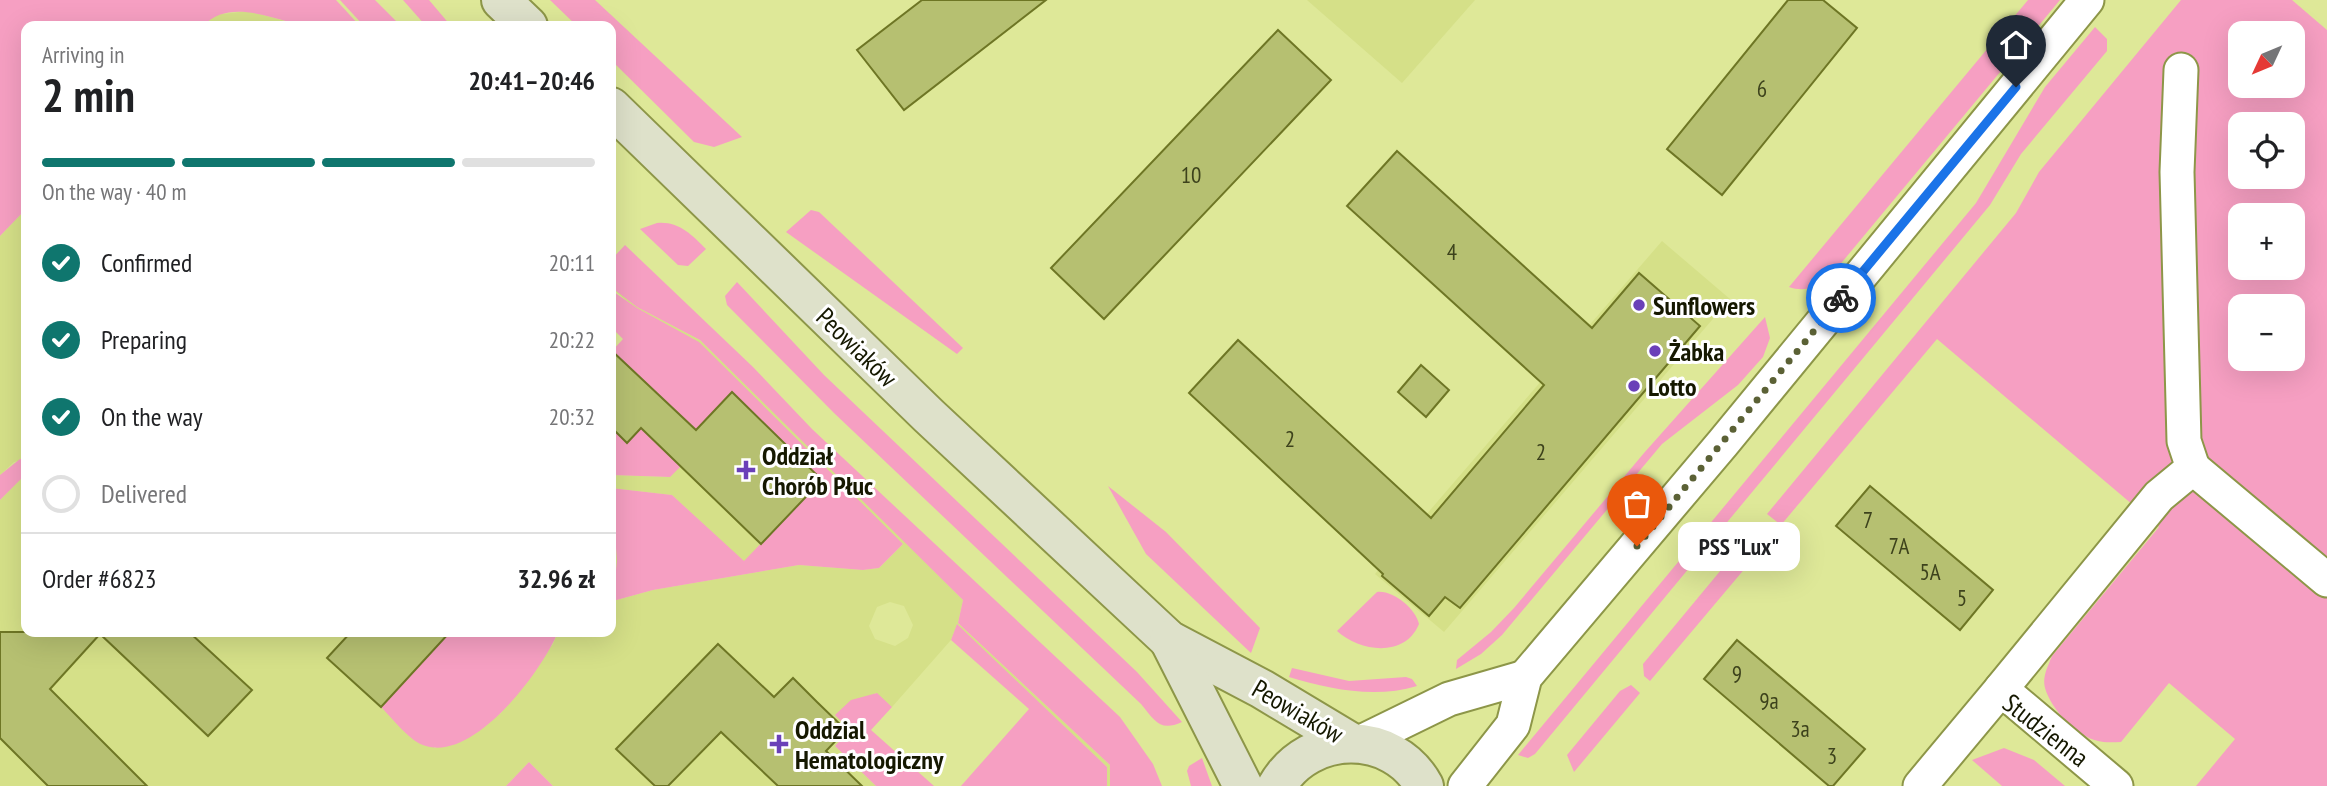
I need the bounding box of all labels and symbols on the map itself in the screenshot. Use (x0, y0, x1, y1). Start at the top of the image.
pin (1986, 15, 2046, 87)
north arrow (2228, 21, 2305, 98)
house number: 6 (1757, 74, 1767, 103)
house number: 10 (1181, 160, 1201, 189)
house number: 4 (1447, 237, 1457, 266)
courier (1806, 263, 1876, 333)
place label: Sunflowers (1653, 289, 1755, 322)
marker: Sunflowers (1631, 297, 1647, 313)
street label: Peowiaków (810, 300, 905, 394)
place label: Żabka (1669, 335, 1724, 368)
marker: Żabka (1647, 343, 1663, 359)
place label: Lotto (1648, 370, 1696, 403)
marker: Lotto (1626, 378, 1642, 394)
house number: 2 (1285, 424, 1295, 453)
house number: 2 (1536, 437, 1546, 466)
place label: Oddział Chorób Płuc (762, 439, 873, 502)
marker: Oddział Chorób Płuc (736, 460, 756, 480)
pin (1607, 474, 1667, 546)
house number: 7 (1863, 505, 1873, 534)
callout: PSS "Lux" (1679, 522, 1802, 570)
house number: 7A (1889, 531, 1910, 560)
house number: 5A (1919, 557, 1941, 586)
house number: 5 (1957, 583, 1967, 612)
house number: 9 (1732, 659, 1742, 688)
street label: Peowiaków (1246, 672, 1350, 751)
house number: 9a (1759, 686, 1779, 715)
street label: Studzienna (1997, 686, 2095, 774)
place label: Oddzial Hematologiczny (795, 713, 944, 776)
house number: 3a (1790, 714, 1810, 743)
marker: Oddzial Hematologiczny (769, 734, 789, 754)
house number: 3 (1827, 741, 1837, 770)

